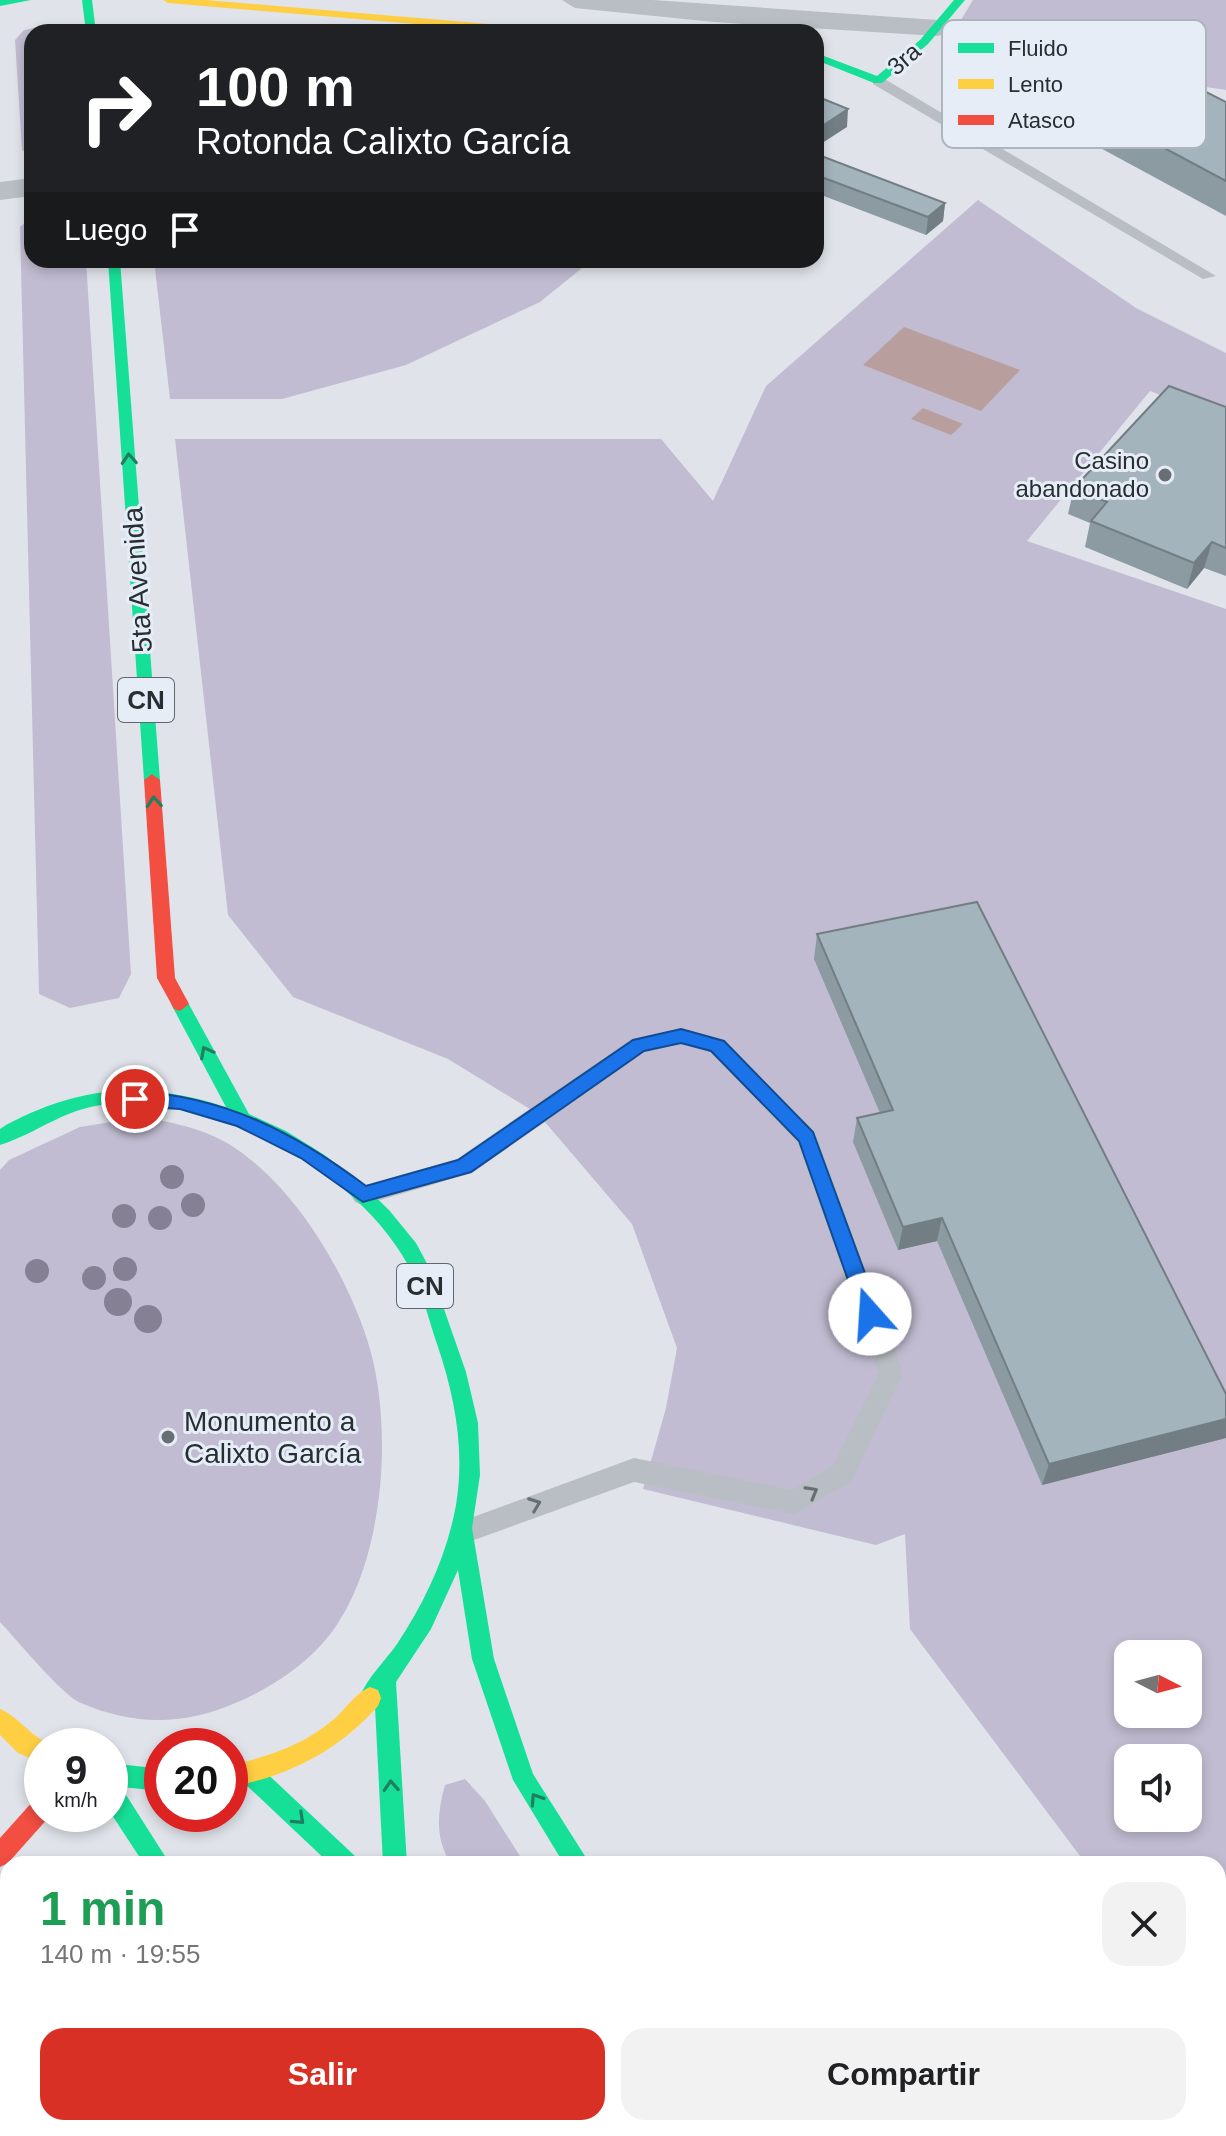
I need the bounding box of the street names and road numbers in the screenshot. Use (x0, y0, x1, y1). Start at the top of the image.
street label: 3ra (882, 37, 926, 80)
street label: 5ta Avenida (117, 506, 158, 654)
road number: CN (118, 678, 174, 722)
road number: CN (397, 1264, 453, 1308)

